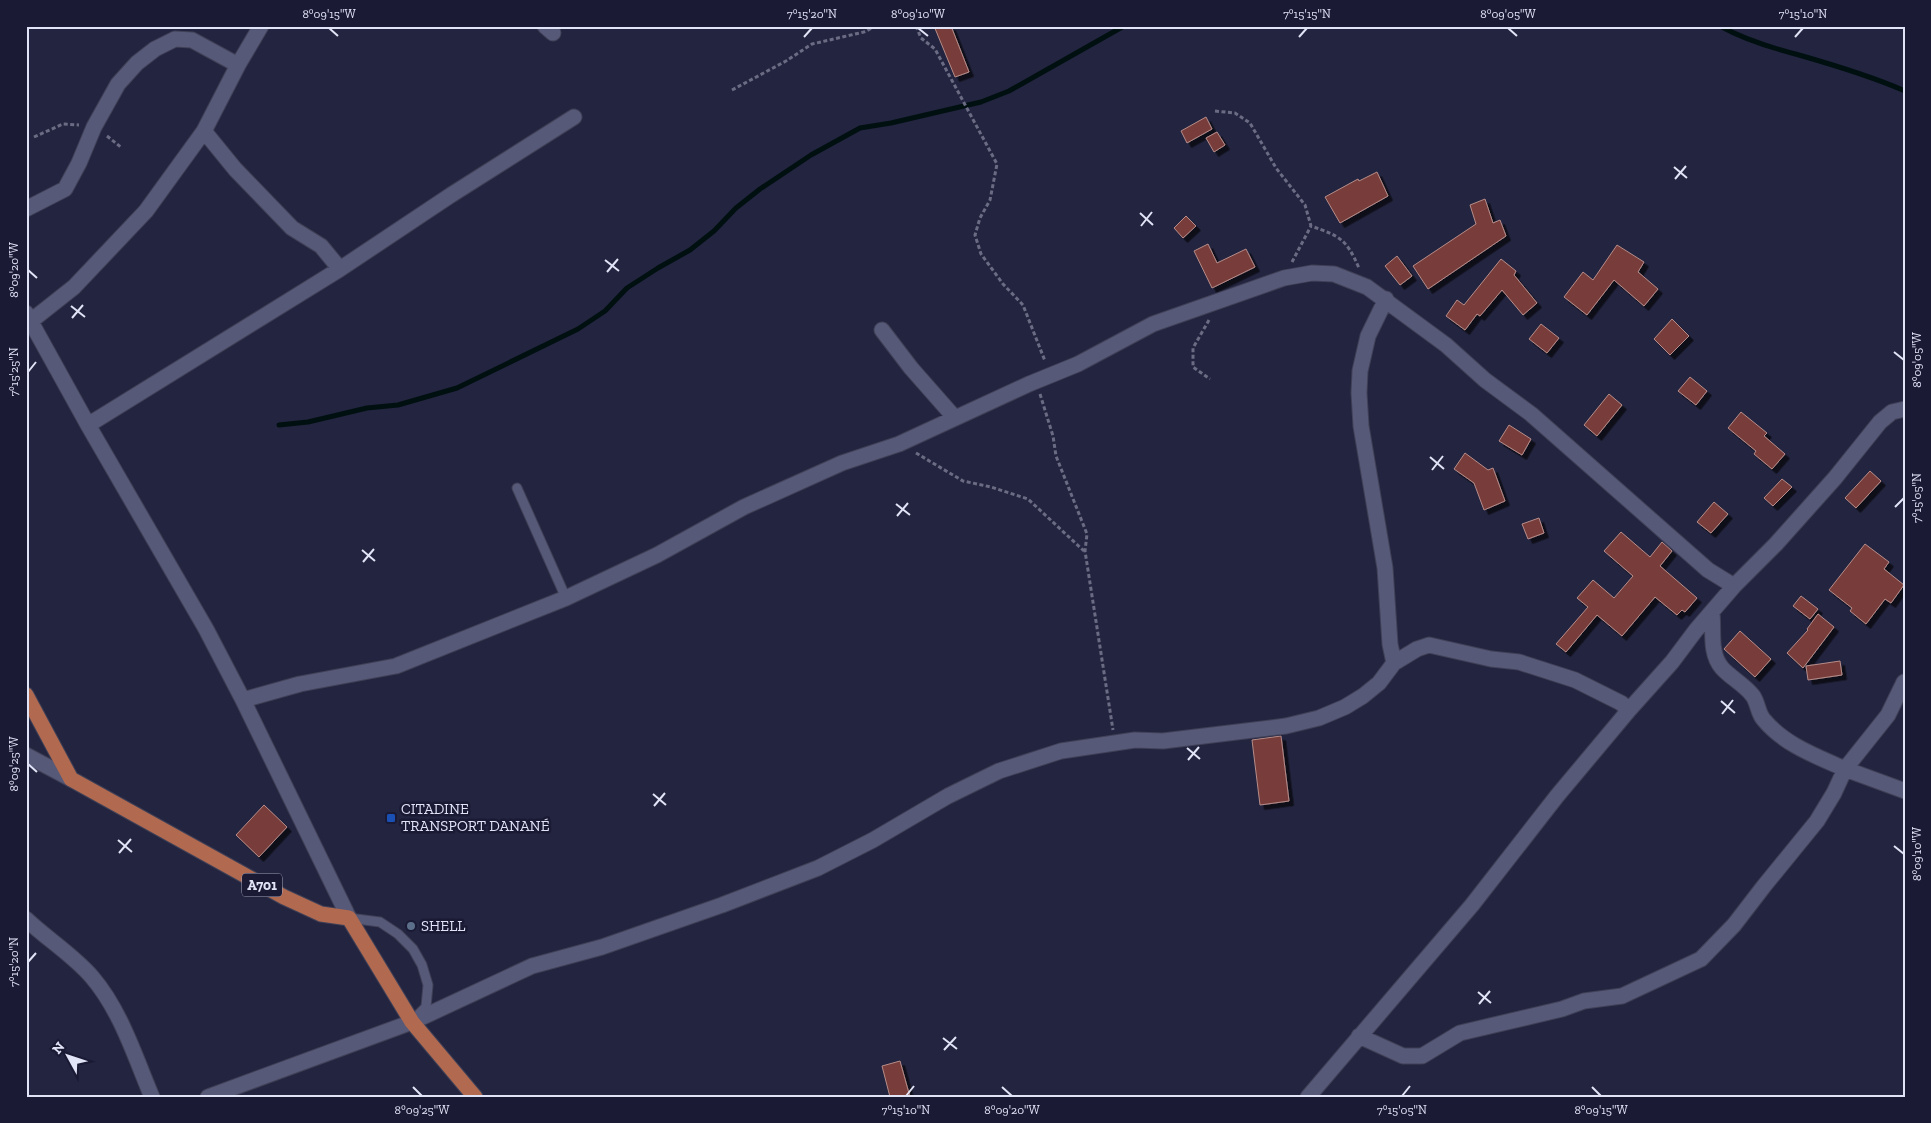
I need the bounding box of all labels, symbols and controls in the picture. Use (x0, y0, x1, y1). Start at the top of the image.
text: 8°09'15"W (302, 7, 356, 21)
text: 7°15'20"N (787, 7, 837, 21)
text: 8°09'10"W (891, 7, 946, 21)
text: 7°15'15"N (1283, 7, 1331, 21)
text: 8°09'05"W (1480, 7, 1537, 21)
text: 7°15'10"N (1779, 7, 1827, 21)
text: 8°09'20"W (7, 241, 21, 298)
text: 8°09'05"W (1910, 331, 1924, 388)
text: 7°15'25"N (7, 347, 21, 397)
text: 7°15'05"N (1910, 473, 1924, 523)
text: 8°09'25"W (7, 736, 21, 791)
place label: CITADINE TRANSPORT DANANÉ (401, 800, 550, 835)
marker: CITADINE TRANSPORT DANANÉ (385, 812, 397, 824)
text: 8°09'10"W (1910, 826, 1924, 881)
road number: A701 (242, 874, 282, 896)
place label: SHELL (421, 917, 466, 935)
marker: SHELL (405, 920, 417, 932)
text: 7°15'20"N (7, 937, 21, 987)
north arrow (42, 1030, 92, 1080)
text: N (48, 1038, 69, 1058)
text: 8°09'25"W (395, 1103, 450, 1117)
text: 7°15'10"N (882, 1103, 930, 1117)
text: 8°09'20"W (984, 1103, 1041, 1117)
text: 7°15'05"N (1377, 1103, 1427, 1117)
text: 8°09'15"W (1574, 1103, 1628, 1117)

